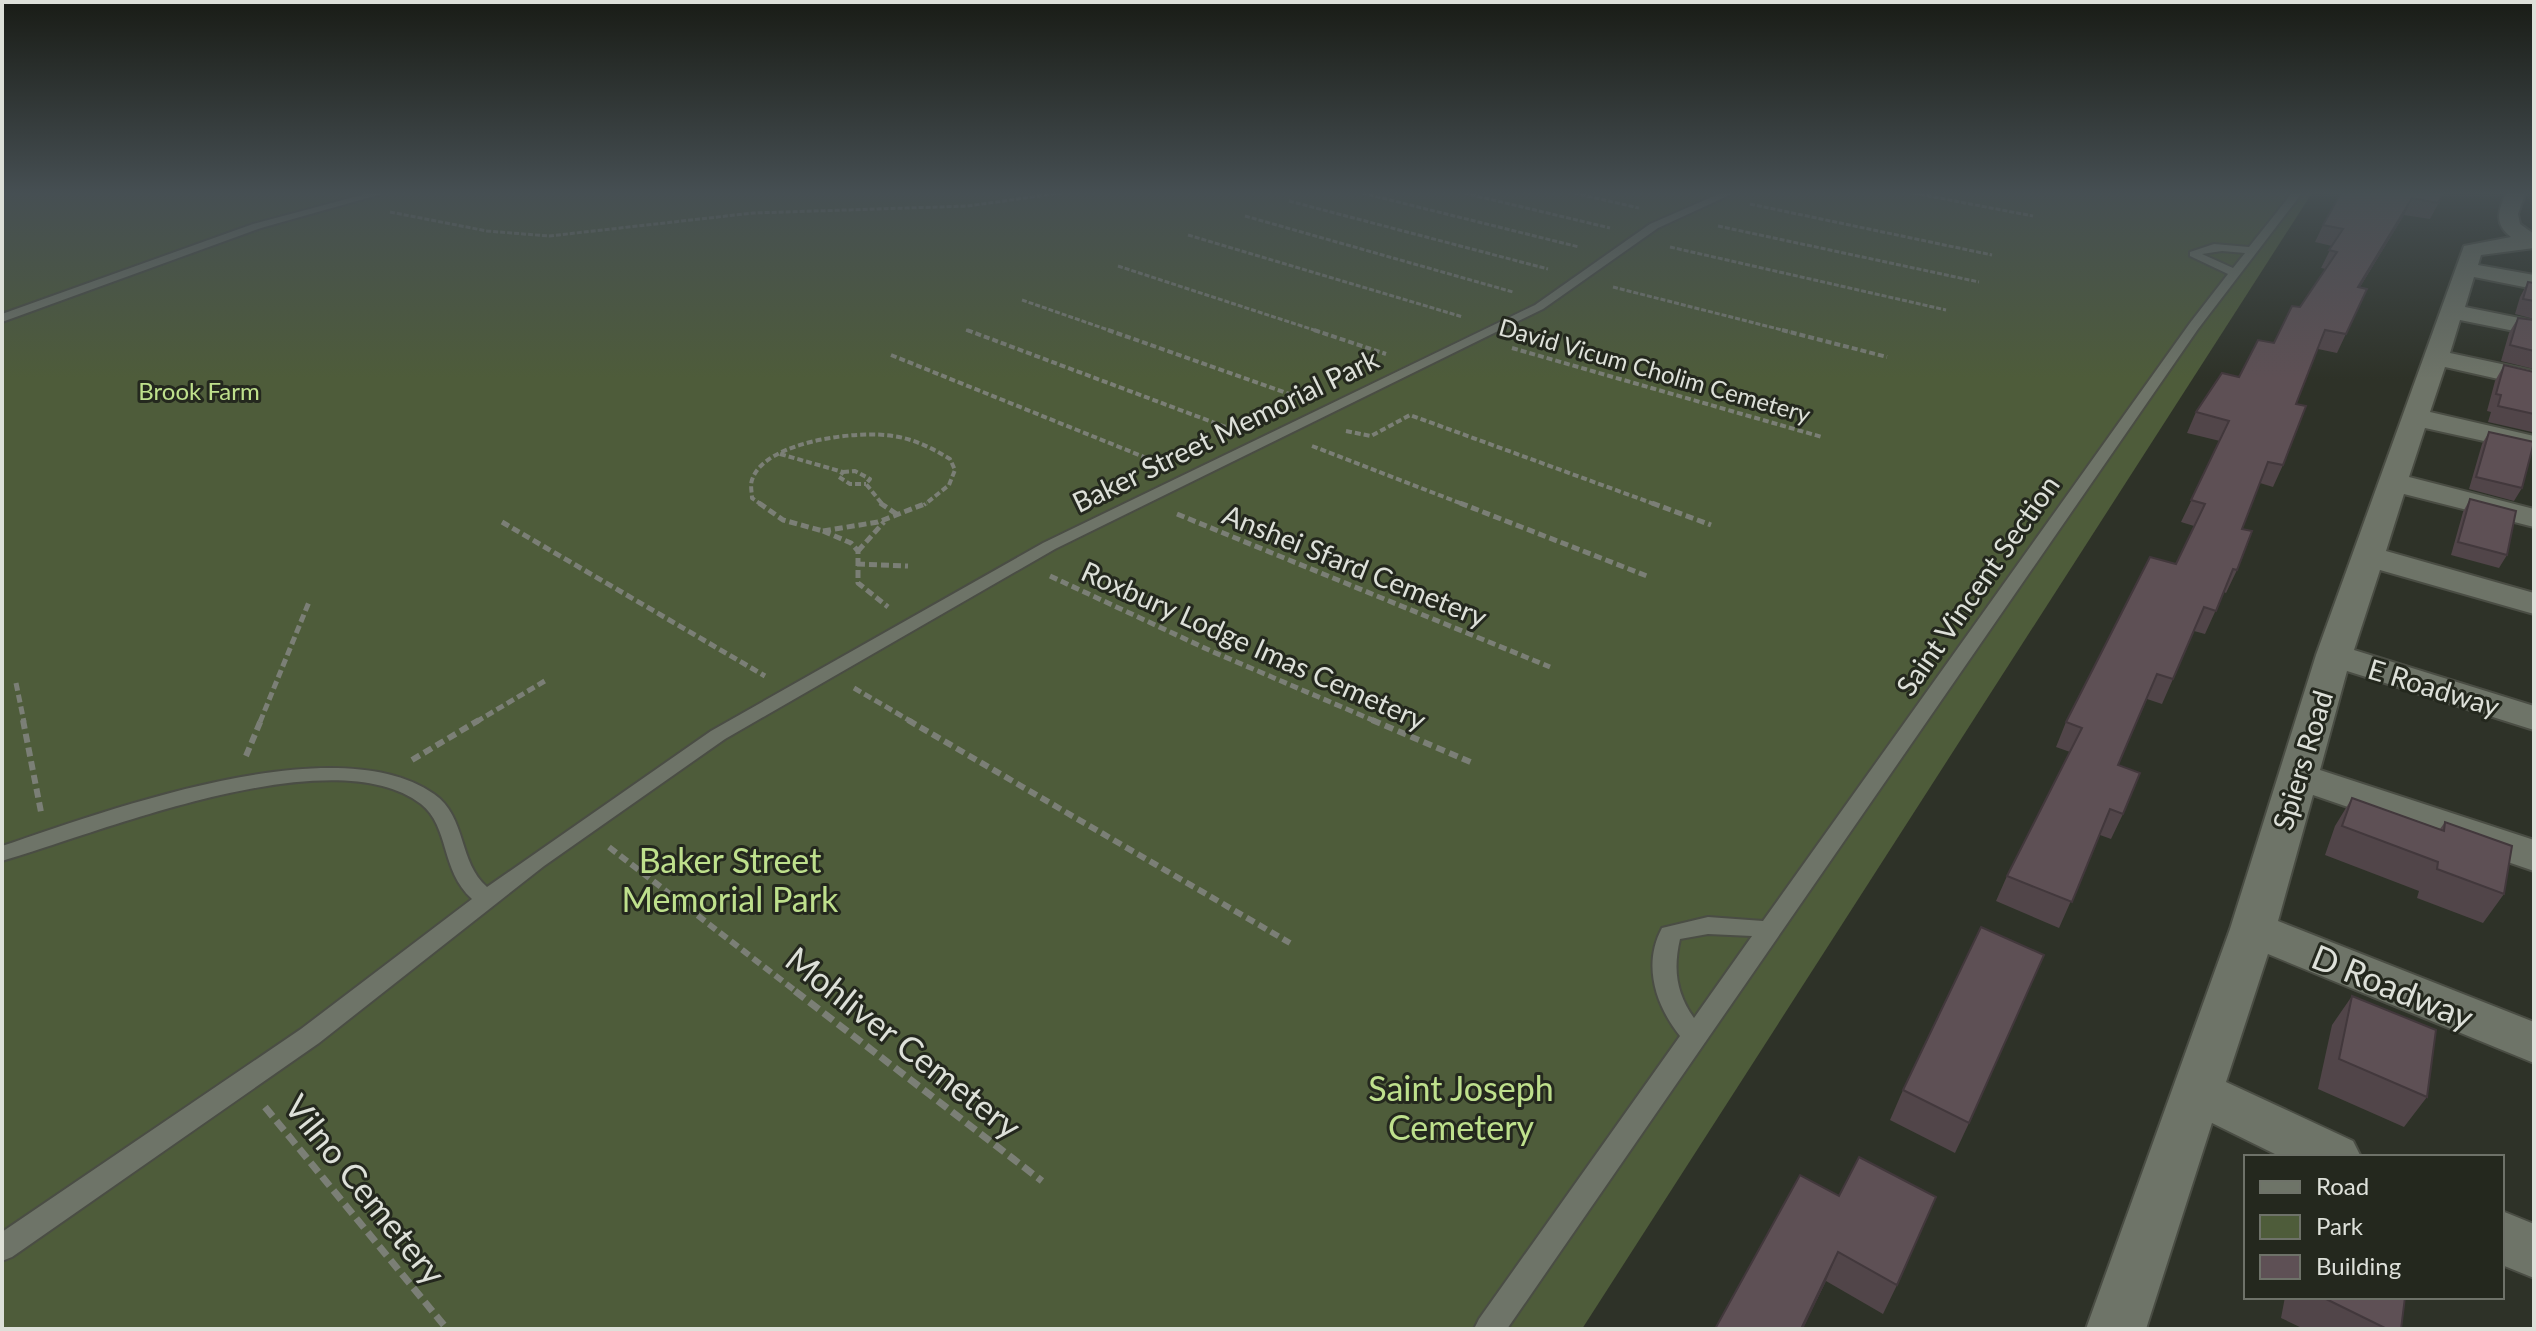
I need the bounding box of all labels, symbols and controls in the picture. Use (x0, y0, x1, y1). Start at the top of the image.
street label: David Vicum Cholim Cemetery (1496, 312, 1815, 429)
street label: Baker Street Memorial Park (1066, 341, 1384, 519)
park label: Brook Farm (138, 376, 260, 405)
street label: Saint Vincent Section (1888, 468, 2066, 702)
street label: Anshei Sfard Cemetery (1218, 496, 1493, 634)
street label: Roxbury Lodge Imas Cemetery (1076, 553, 1432, 737)
street label: E Roadway (2364, 651, 2504, 723)
street label: Spiers Road (2265, 686, 2339, 834)
park label: Baker Street Memorial Park (622, 839, 839, 919)
street label: D Roadway (2306, 935, 2480, 1037)
street label: Mohliver Cemetery (778, 938, 1030, 1147)
park label: Saint Joseph Cemetery (1368, 1067, 1554, 1147)
street label: Vilno Cemetery (277, 1086, 455, 1293)
legend (2244, 1155, 2504, 1299)
text: Road (2316, 1171, 2369, 1200)
text: Park (2316, 1211, 2364, 1240)
text: Building (2316, 1251, 2401, 1280)

